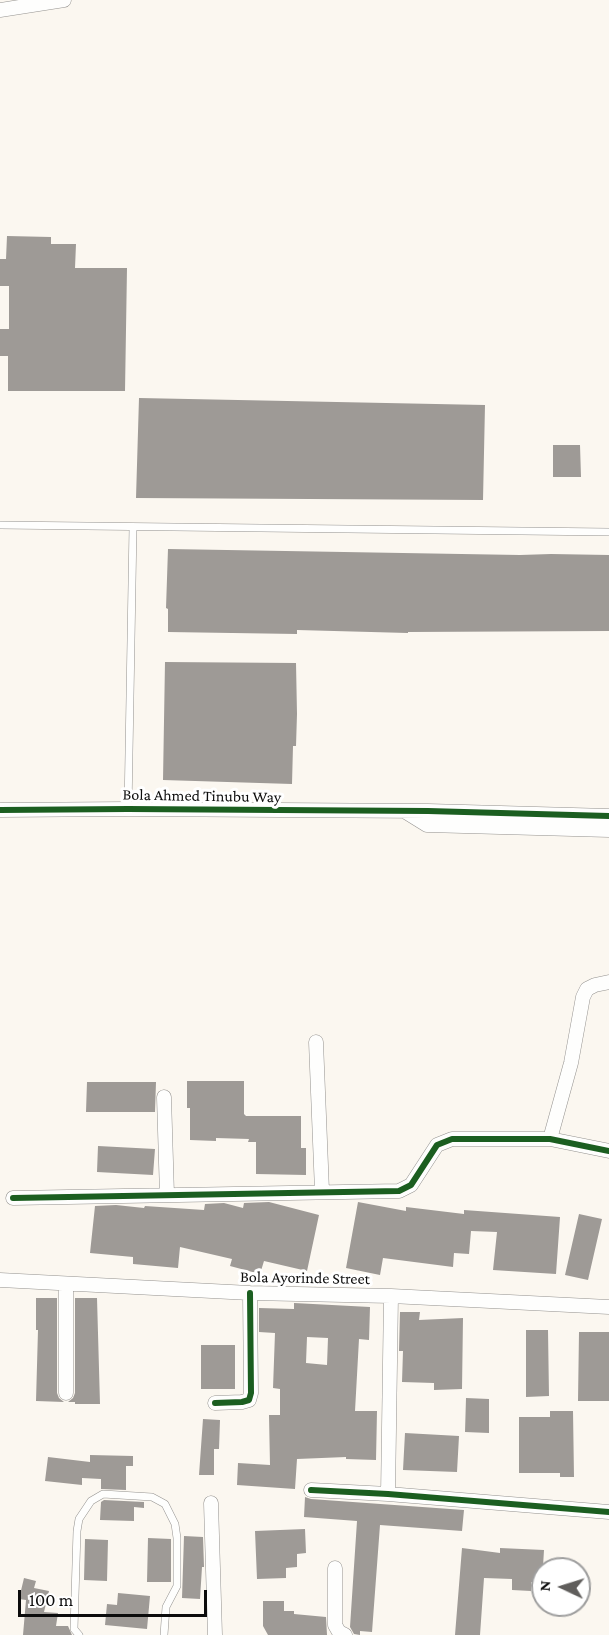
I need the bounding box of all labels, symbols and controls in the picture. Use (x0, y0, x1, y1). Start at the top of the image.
street label: Bola Ahmed Tinubu Way (123, 785, 281, 807)
street label: Bola Ayorinde Street (240, 1267, 370, 1289)
north arrow (531, 1557, 591, 1617)
scale bar (21, 1578, 210, 1616)
text: N (536, 1580, 553, 1592)
text: 100 m (29, 1590, 73, 1610)

